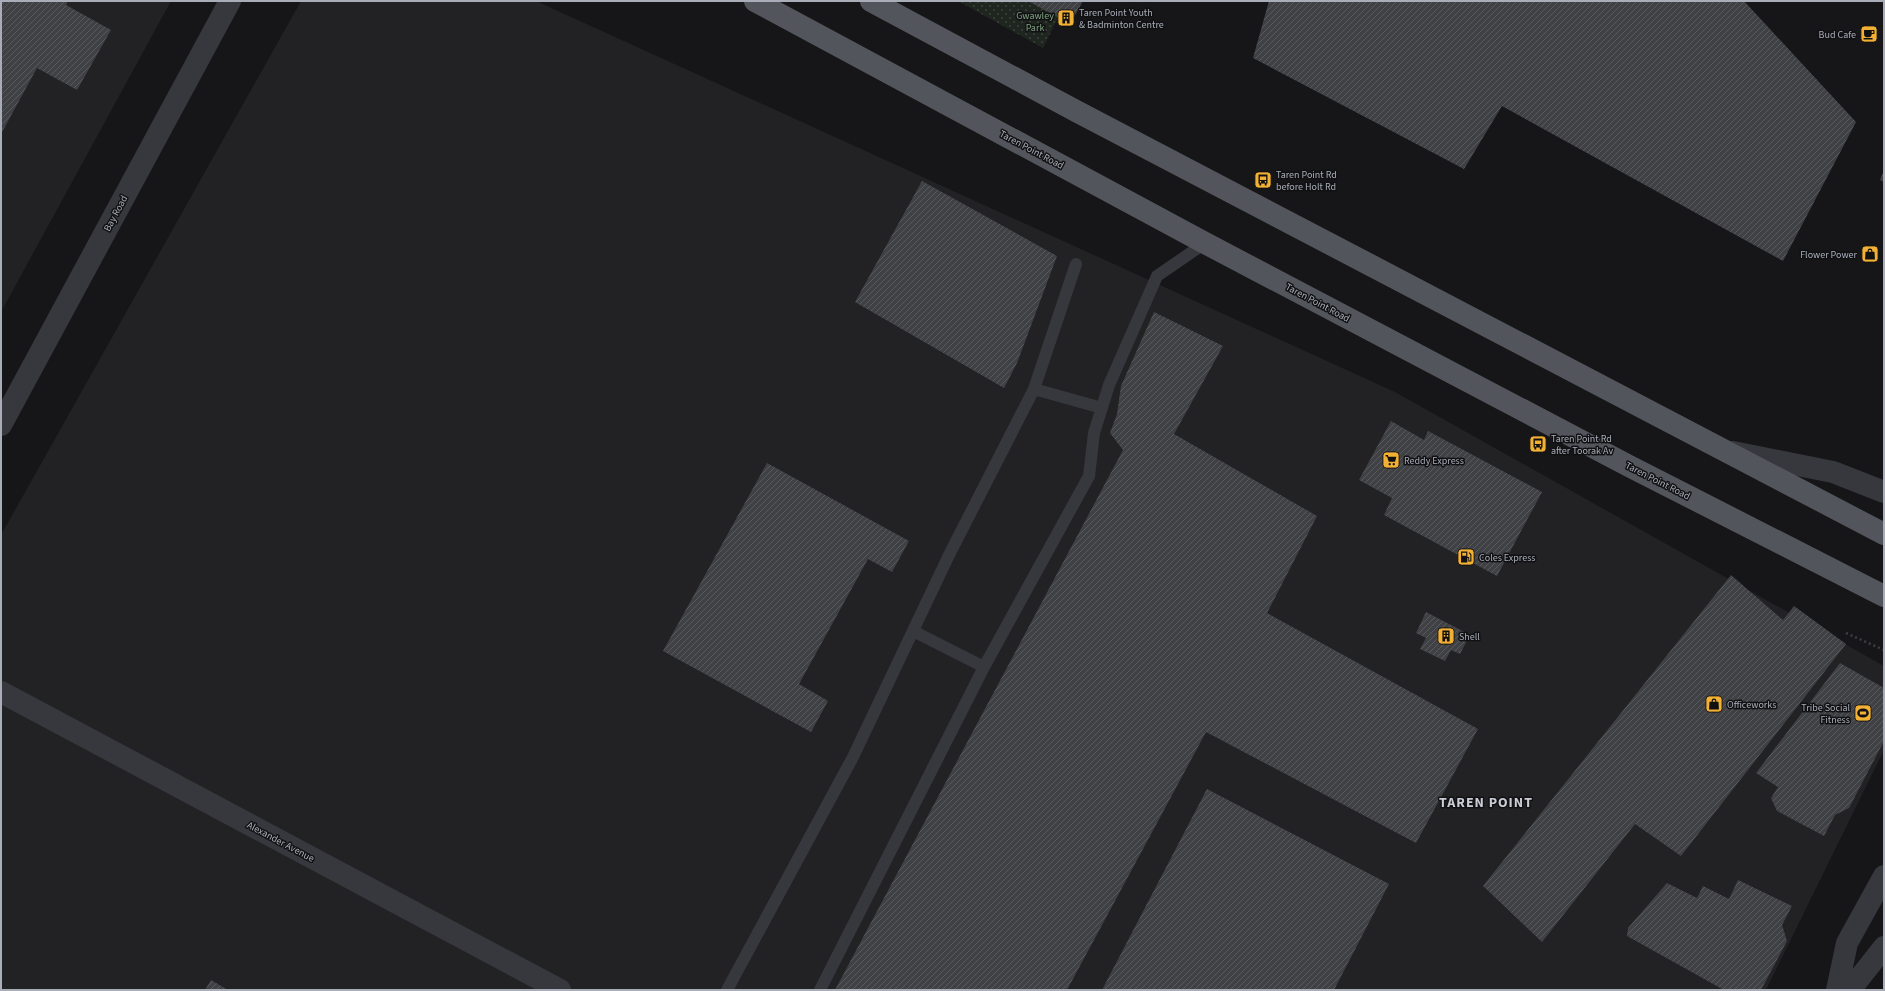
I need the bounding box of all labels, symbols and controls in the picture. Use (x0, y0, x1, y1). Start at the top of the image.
place label: Taren Point Youth & Badminton Centre (1079, 6, 1164, 32)
building icon: Taren Point Youth & Badminton Centre (1056, 8, 1076, 28)
park label: Gwawley Park (1016, 9, 1054, 35)
cafe icon: Bud Cafe (1859, 24, 1879, 44)
place label: Bud Cafe (1819, 28, 1856, 42)
street label: Taren Point Road (997, 127, 1066, 173)
place label: Taren Point Rd before Holt Rd (1276, 168, 1337, 194)
bus stop icon: Taren Point Rd before Holt Rd (1253, 170, 1273, 190)
street label: Bay Road (101, 193, 131, 234)
shop icon: Flower Power (1860, 244, 1880, 264)
place label: Flower Power (1800, 248, 1858, 262)
street label: Taren Point Road (1283, 280, 1352, 326)
place label: Taren Point Rd after Toorak Av (1551, 432, 1613, 458)
bus stop icon: Taren Point Rd after Toorak Av (1528, 434, 1548, 454)
supermarket icon: Reddy Express (1381, 450, 1401, 470)
place label: Reddy Express (1404, 454, 1464, 468)
street label: Taren Point Road (1623, 459, 1692, 503)
fuel station icon: Coles Express (1456, 547, 1476, 567)
place label: Coles Express (1479, 551, 1536, 565)
building icon: Shell (1436, 626, 1456, 646)
place label: Shell (1459, 630, 1480, 644)
shop icon: Officeworks (1704, 694, 1724, 714)
place label: Officeworks (1727, 698, 1776, 712)
place label: Tribe Social Fitness (1801, 701, 1850, 727)
sports icon: Tribe Social Fitness (1853, 703, 1873, 723)
district label: TAREN POINT (1439, 793, 1533, 813)
street label: Alexander Avenue (244, 818, 317, 866)

